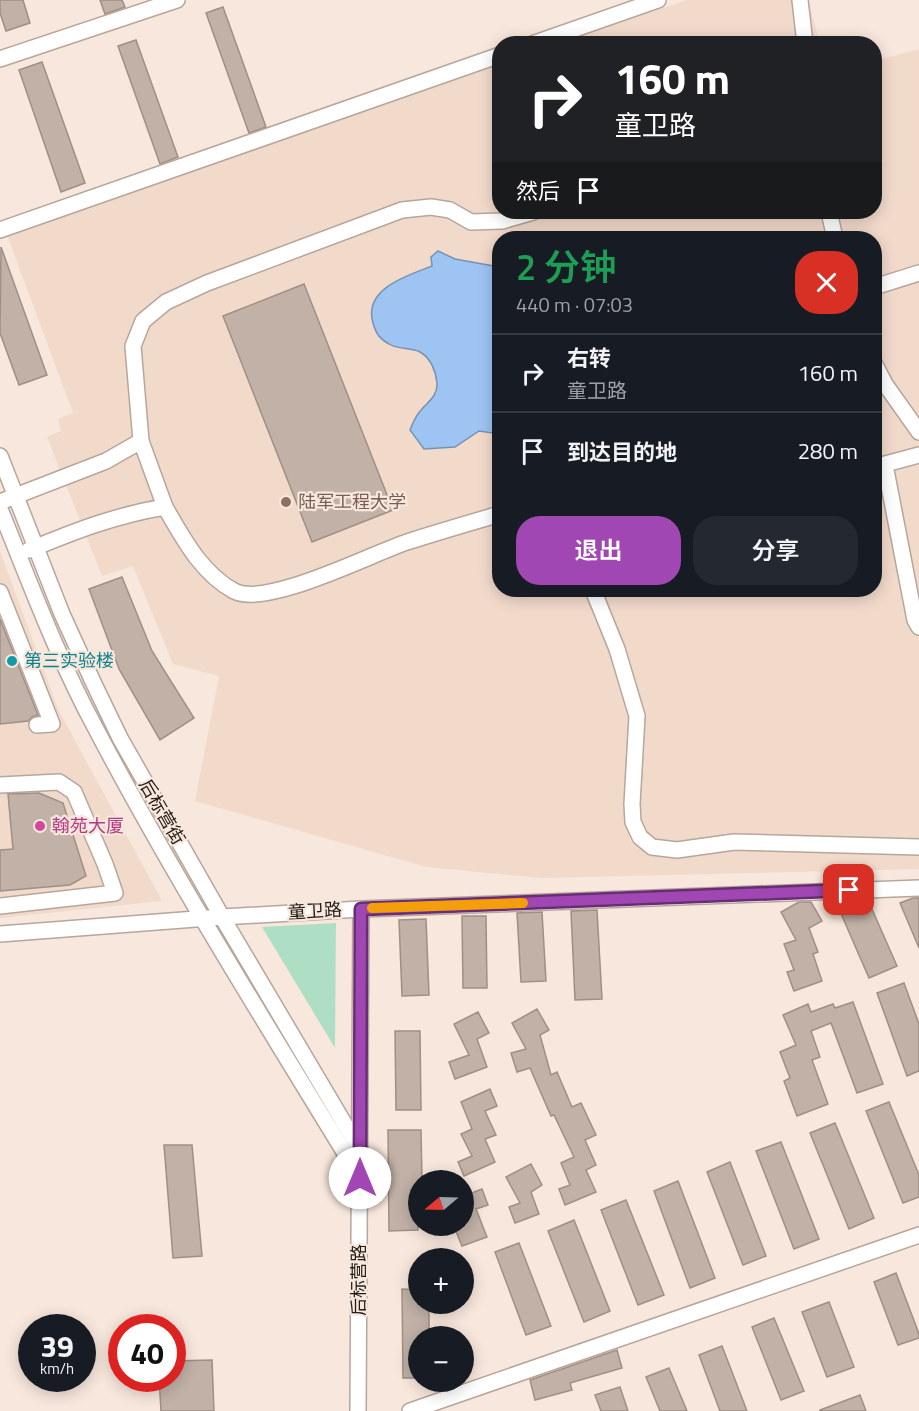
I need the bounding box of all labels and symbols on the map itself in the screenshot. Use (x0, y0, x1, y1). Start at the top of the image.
place label: 陆军工程大学 (298, 488, 406, 515)
marker: 陆军工程大学 (279, 495, 293, 509)
place label: 第三实验楼 (24, 647, 114, 674)
marker: 第三实验楼 (5, 654, 19, 668)
street label: 后标营街 (133, 774, 192, 850)
place label: 翰苑大厦 (52, 812, 124, 839)
marker: 翰苑大厦 (33, 819, 47, 833)
pin (823, 864, 874, 915)
street label: 童卫路 (287, 896, 343, 925)
position arrow (328, 1146, 392, 1210)
north arrow (408, 1170, 474, 1236)
street label: 后标营路 (345, 1244, 372, 1316)
speed limit sign: 40 (108, 1314, 186, 1392)

